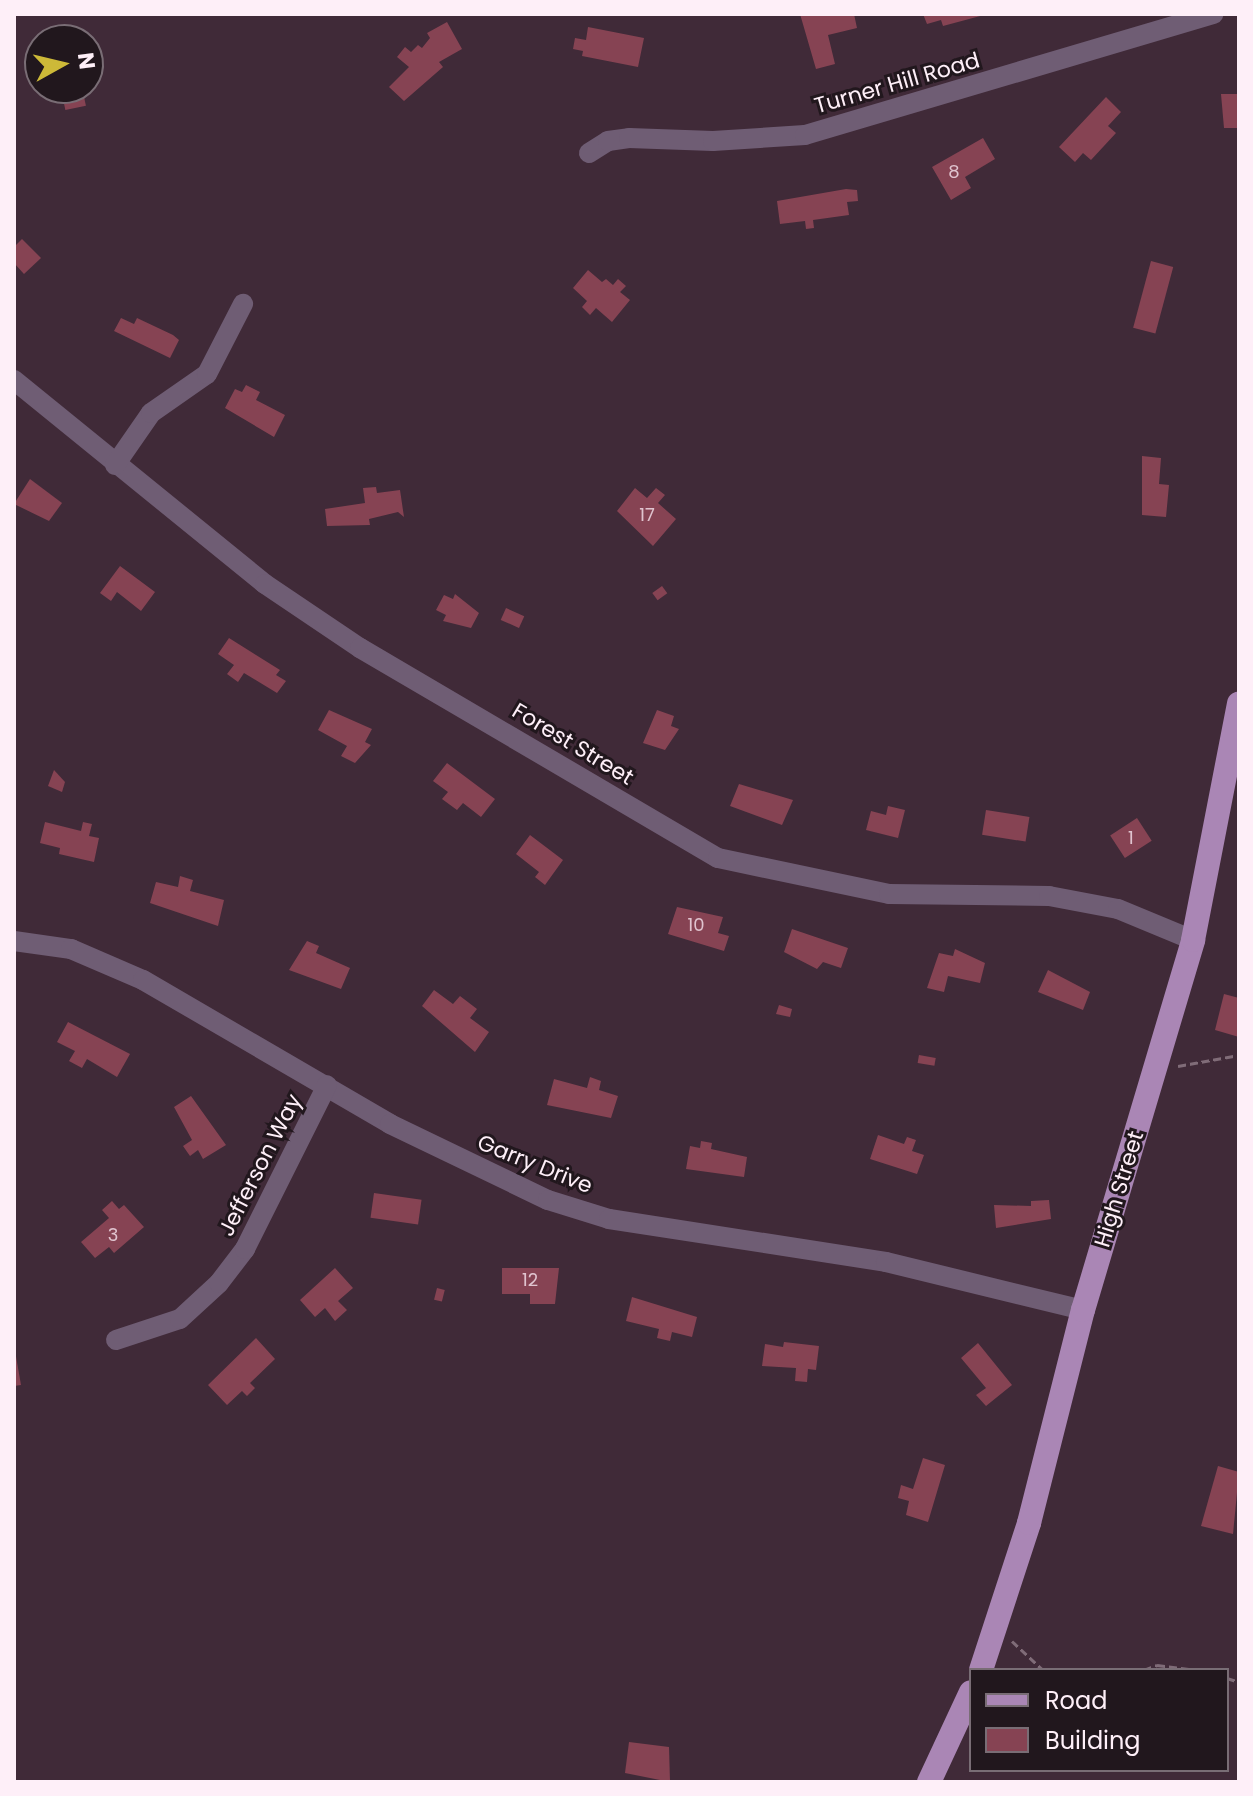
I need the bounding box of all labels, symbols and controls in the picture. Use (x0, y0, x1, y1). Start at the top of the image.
north arrow (24, 24, 104, 104)
street label: Turner Hill Road (811, 47, 983, 119)
text: N (70, 51, 103, 71)
house number: 8 (948, 161, 960, 183)
house number: 17 (639, 504, 655, 526)
street label: Forest Street (508, 697, 638, 791)
house number: 1 (1128, 827, 1134, 849)
house number: 10 (687, 914, 705, 936)
street label: Jefferson Way (213, 1090, 307, 1240)
street label: High Street (1089, 1128, 1149, 1250)
street label: Garry Drive (474, 1129, 596, 1199)
house number: 3 (108, 1224, 118, 1246)
house number: 12 (522, 1269, 538, 1291)
legend (969, 1668, 1229, 1772)
text: Road (1045, 1684, 1107, 1717)
text: Building (1045, 1724, 1141, 1757)

